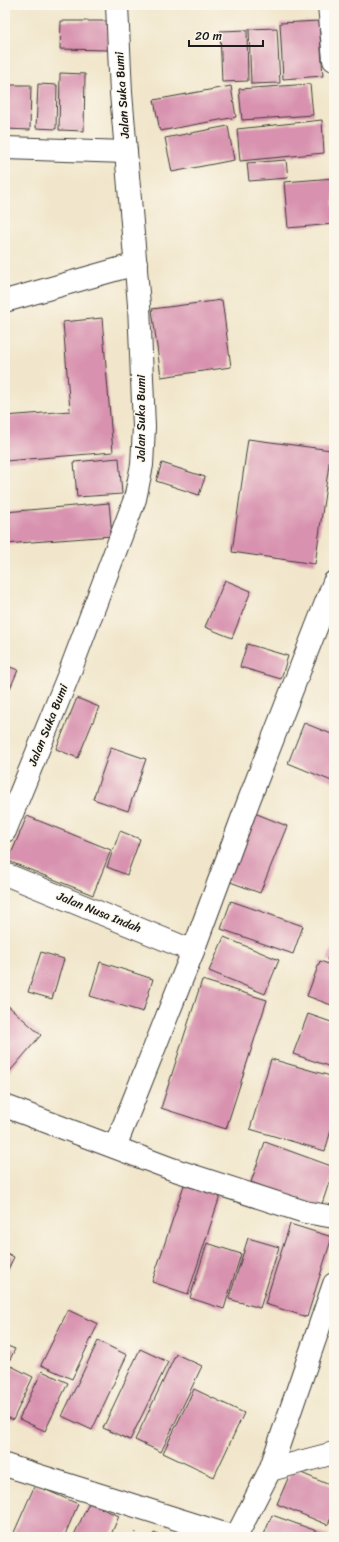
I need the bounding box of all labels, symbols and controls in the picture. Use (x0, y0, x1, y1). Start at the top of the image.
scale bar (189, 22, 263, 48)
text: 20 m (195, 25, 222, 47)
street label: Jalan Suka Bumi (108, 50, 136, 140)
street label: Jalan Suka Bumi (130, 374, 152, 462)
street label: Jalan Suka Bumi (21, 680, 75, 770)
street label: Jalan Nusa Indah (52, 885, 145, 939)

